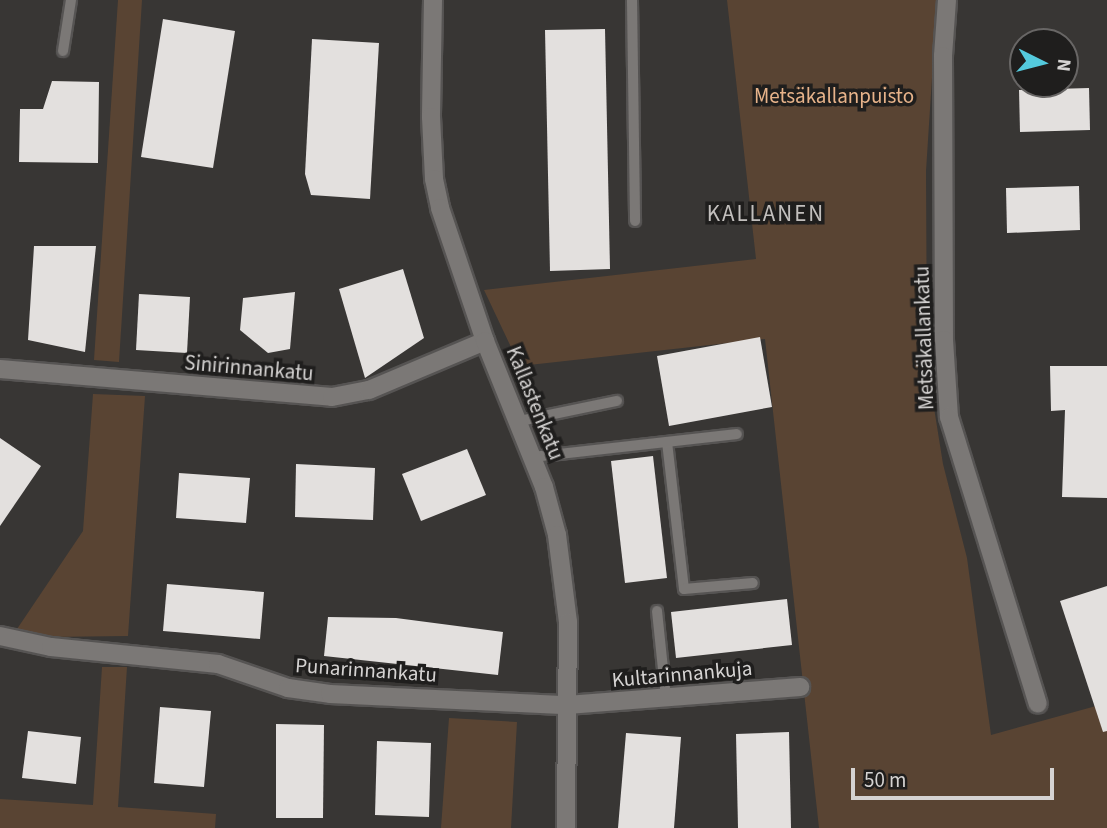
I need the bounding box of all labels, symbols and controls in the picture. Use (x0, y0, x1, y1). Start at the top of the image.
north arrow (1009, 28, 1079, 98)
text: N (1049, 57, 1077, 73)
park label: Metsäkallanpuisto (754, 83, 914, 109)
district label: KALLANEN (708, 200, 824, 228)
street label: Metsäkallankatu (909, 265, 939, 411)
street label: Kallastenkatu (501, 343, 569, 463)
street label: Sinirinnankatu (183, 350, 315, 386)
street label: Punarinnankatu (294, 652, 438, 688)
street label: Kultarinnankuja (611, 655, 753, 693)
scale bar (855, 754, 1058, 798)
text: 50 m (864, 765, 906, 795)

